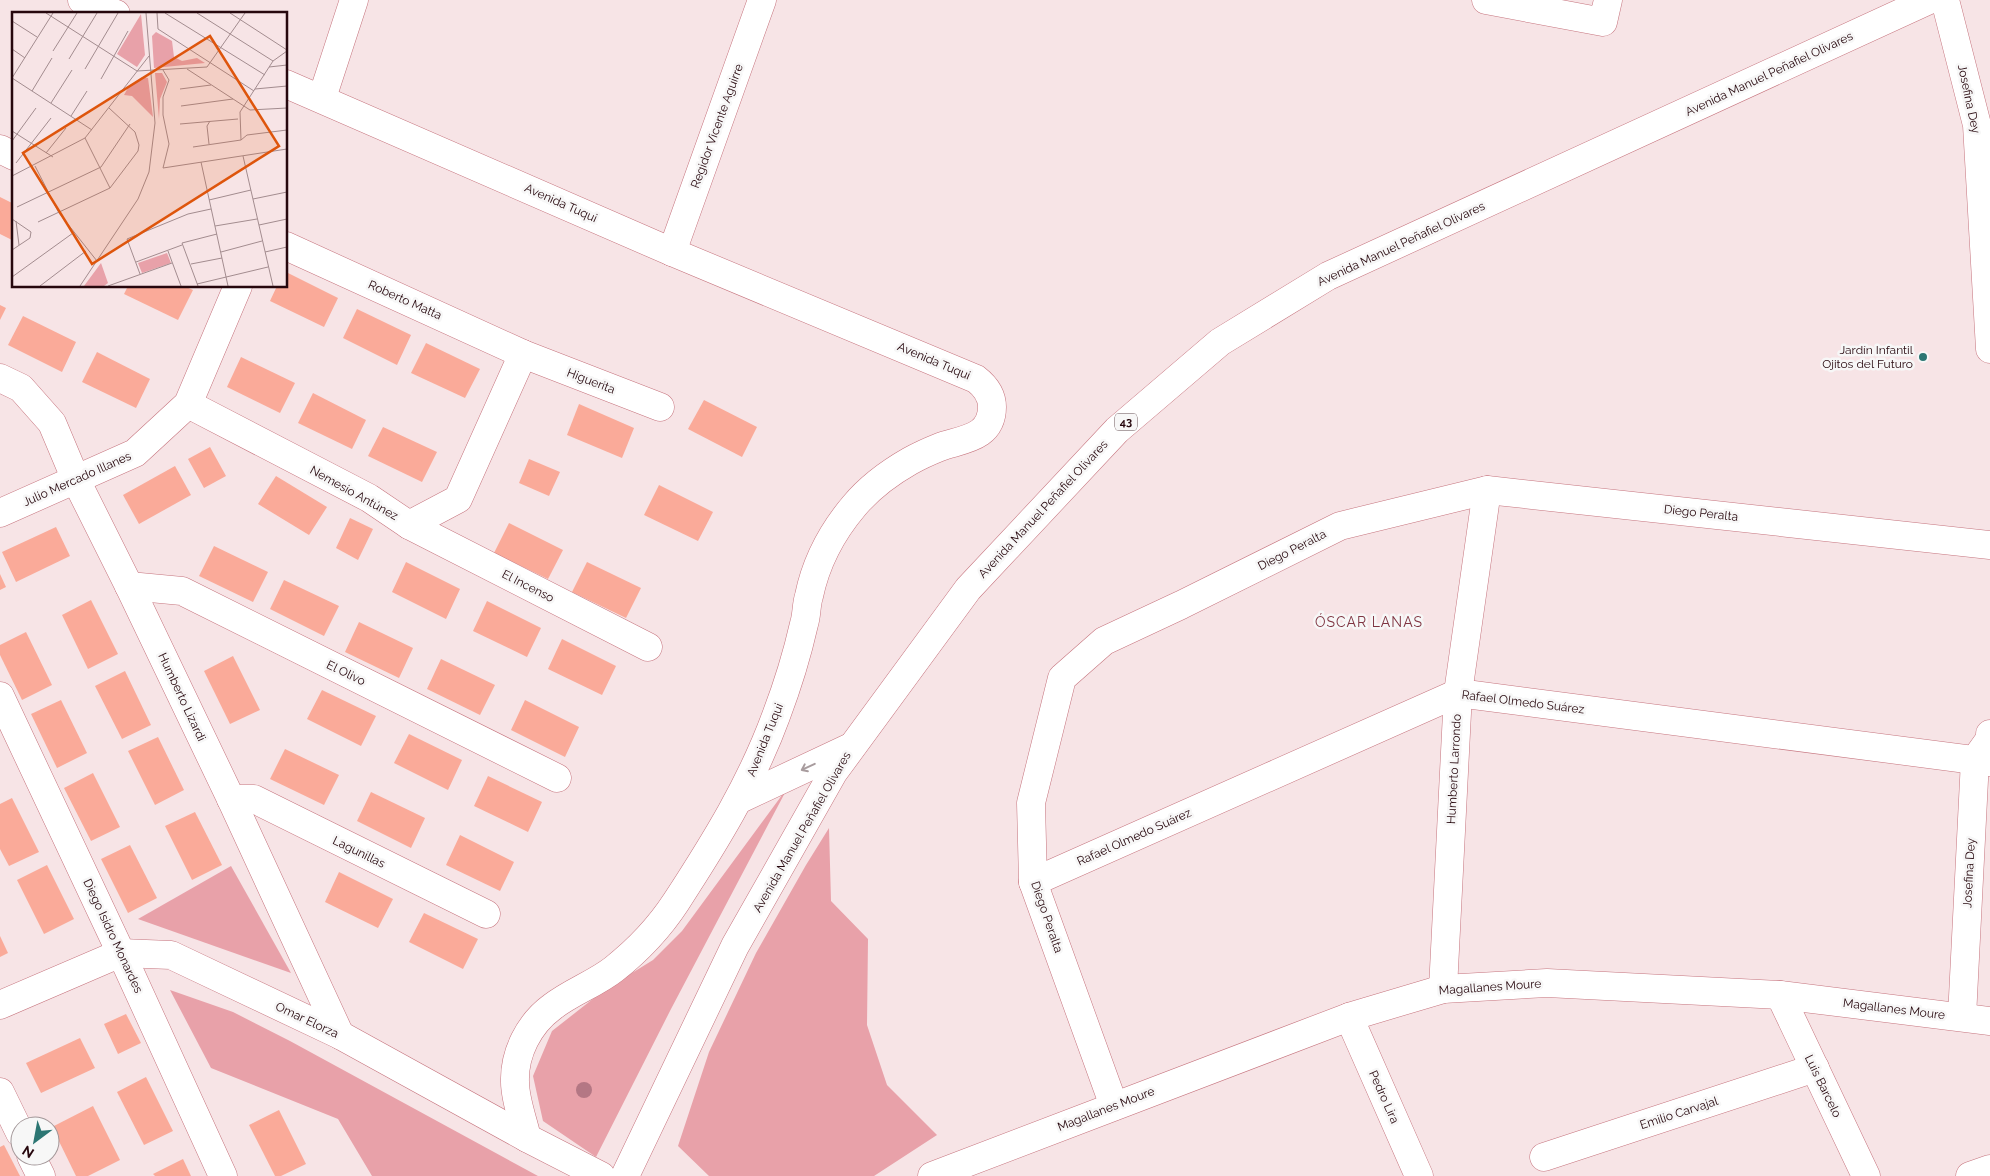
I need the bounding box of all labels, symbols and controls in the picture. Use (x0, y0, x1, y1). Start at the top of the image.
inset map (12, 12, 288, 288)
street label: Avenida Manuel Peñafiel Olivares (1683, 29, 1855, 119)
street label: Regidor Vicente Aguirre (688, 62, 746, 190)
street label: Josefina Dey (1955, 63, 1983, 135)
street label: Avenida Tuqui (523, 181, 599, 225)
street label: Avenida Manuel Peñafiel Olivares (1315, 199, 1487, 289)
street label: Roberto Matta (366, 278, 444, 322)
street label: Avenida Tuqui (895, 339, 973, 383)
place label: Jardín Infantil Ojitos del Futuro (1822, 343, 1914, 371)
marker: Jardín Infantil Ojitos del Futuro (1917, 351, 1929, 363)
street label: Higuerita (565, 365, 617, 397)
road number: 43 (1115, 414, 1137, 431)
street label: Avenida Manuel Peñafiel Olivares (975, 437, 1111, 581)
street label: Julio Mercado Illanes (21, 449, 134, 509)
street label: Nemesio Antúnez (307, 463, 401, 523)
street label: Diego Peralta (1663, 502, 1739, 524)
street label: Diego Peralta (1255, 527, 1329, 573)
street label: El Incenso (500, 567, 556, 605)
district label: ÓSCAR LANAS (1315, 613, 1423, 630)
street label: Humberto Lizardi (155, 651, 209, 743)
street label: El Olivo (324, 658, 368, 688)
street label: Rafael Olmedo Suárez (1461, 688, 1585, 716)
street label: Avenida Tuqui (744, 701, 786, 779)
street label: Humberto Larrondo (1444, 714, 1464, 824)
street label: Avenida Manuel Peñafiel Olivares (750, 749, 854, 915)
one-way arrow (801, 762, 816, 772)
street label: Rafael Olmedo Suárez (1075, 805, 1193, 869)
street label: Lagunillas (331, 833, 388, 871)
street label: Josefina Dey (1960, 837, 1978, 908)
street label: Diego Isidro Monardes (80, 877, 146, 995)
street label: Diego Peralta (1028, 879, 1066, 955)
street label: Magallanes Moure (1438, 976, 1542, 998)
street label: Magallanes Moure (1842, 996, 1946, 1022)
street label: Omar Elorza (273, 999, 341, 1041)
street label: Luis Barcelo (1802, 1052, 1844, 1120)
street label: Pedro Lira (1366, 1068, 1402, 1126)
street label: Magallanes Moure (1056, 1084, 1156, 1134)
street label: Emilio Carvajal (1638, 1094, 1720, 1132)
north arrow (10, 1116, 60, 1166)
text: N (19, 1142, 37, 1162)

